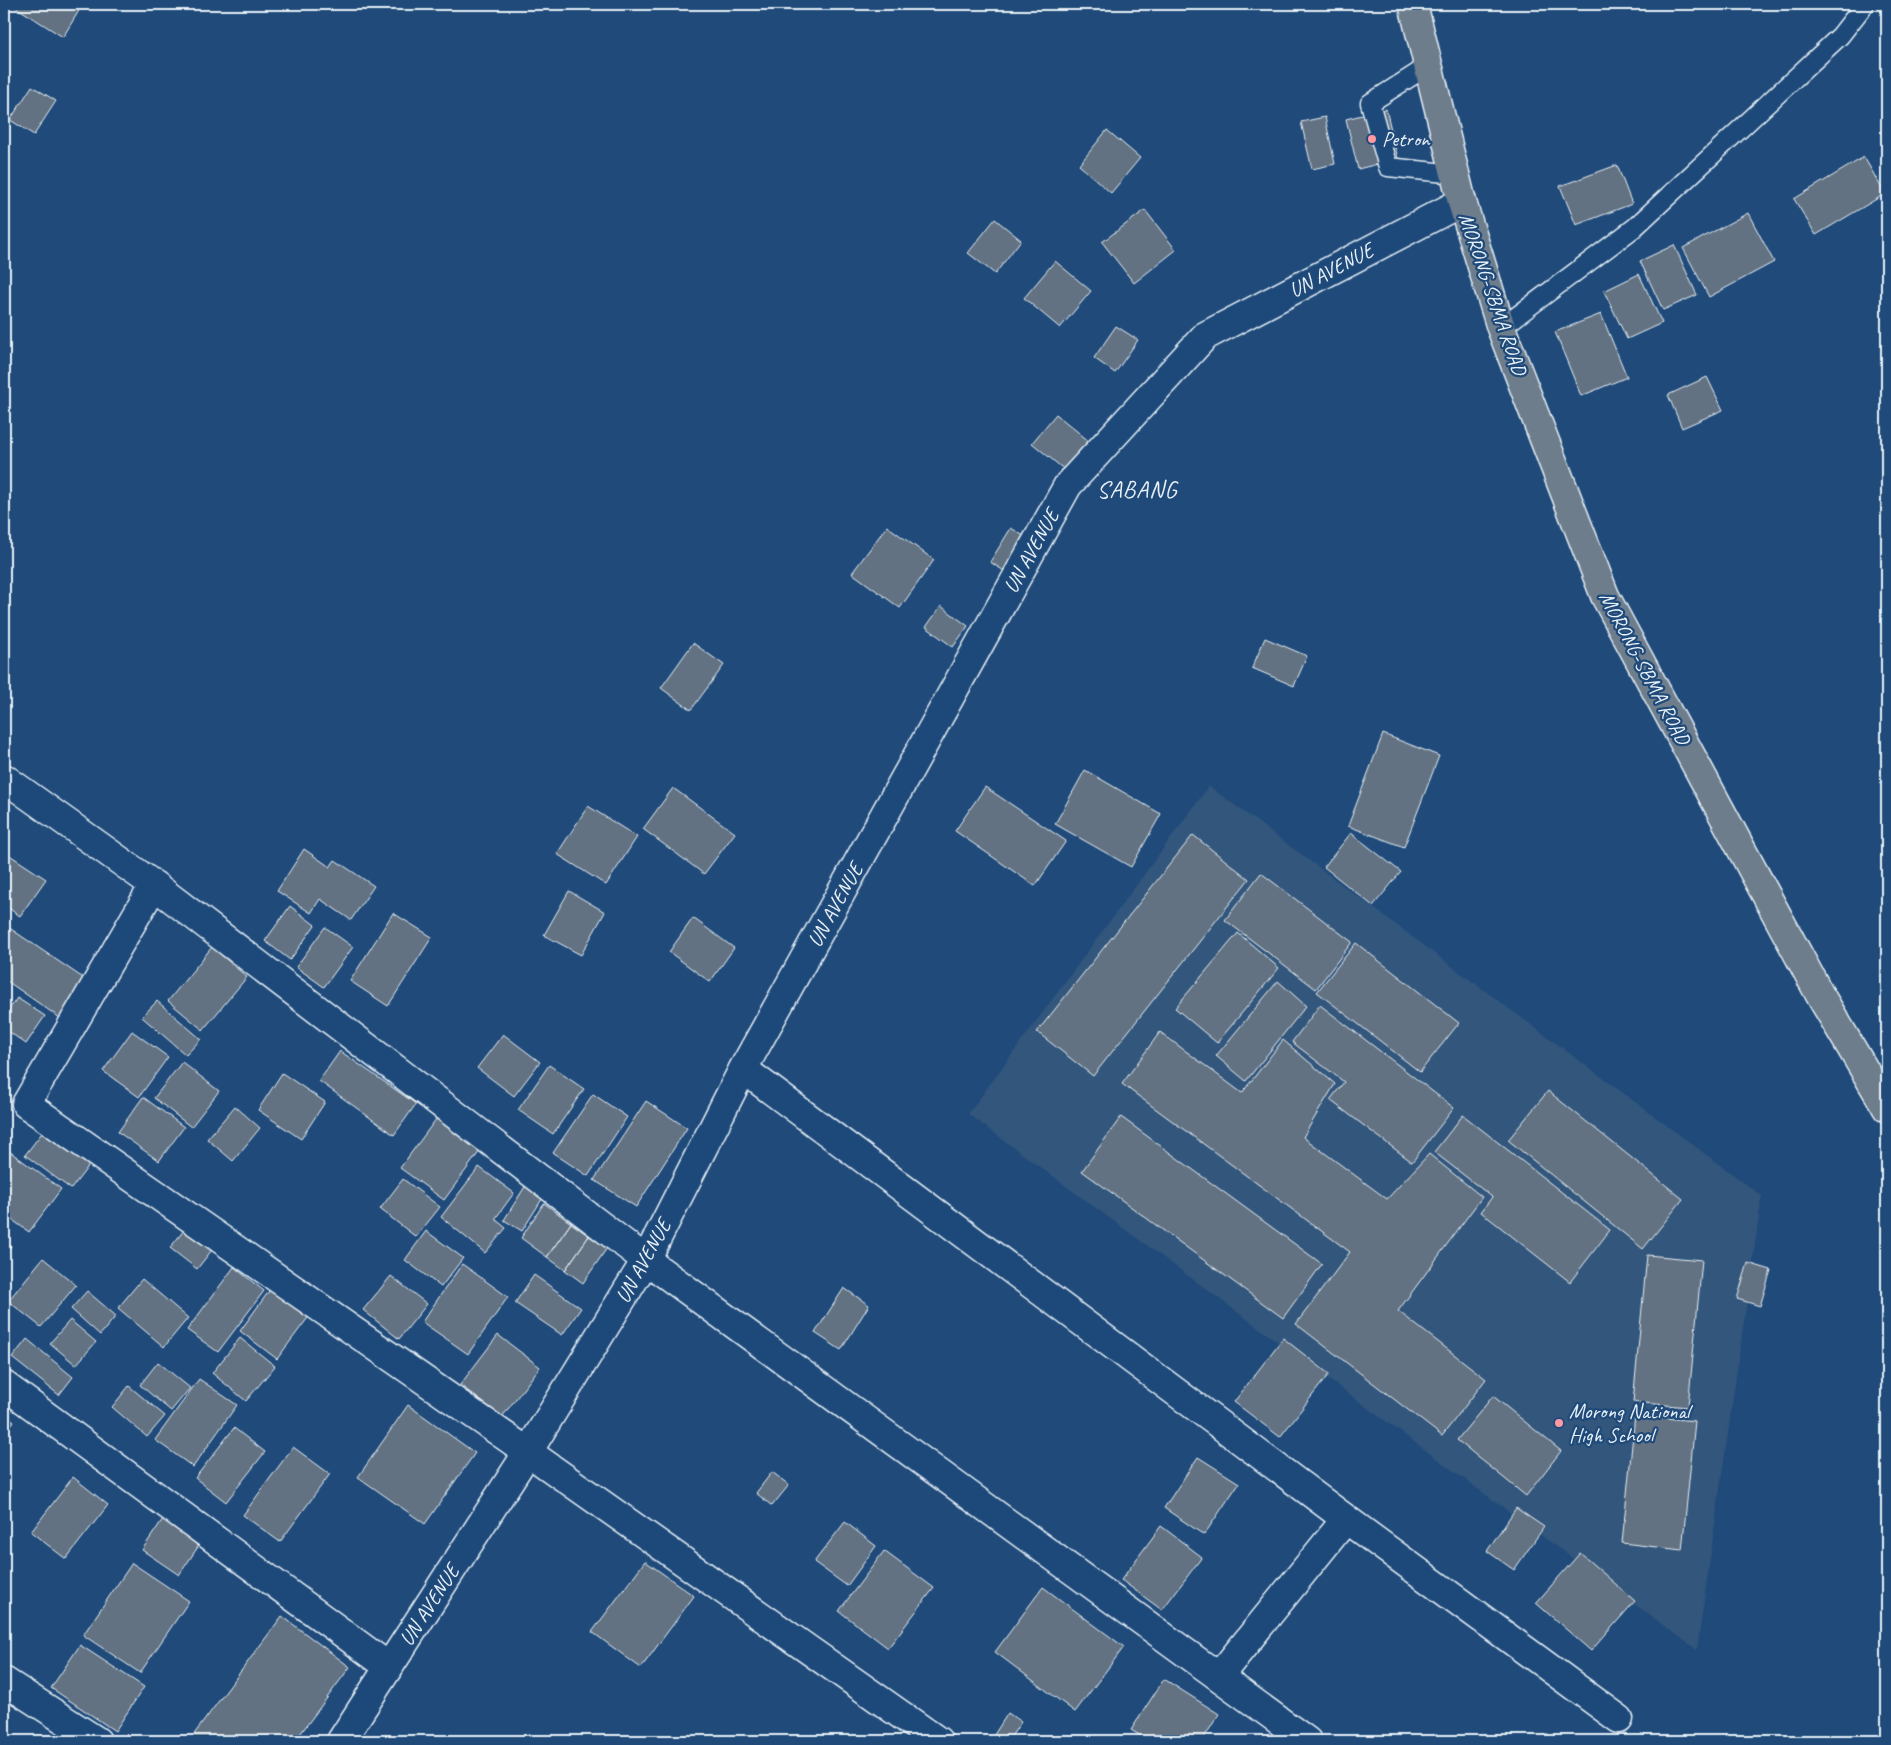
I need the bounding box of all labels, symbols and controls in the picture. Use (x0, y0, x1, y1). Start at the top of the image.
place label: Petron (1382, 126, 1431, 152)
marker: Petron (1366, 133, 1378, 145)
street label: MORONG-SBMA ROAD (1453, 210, 1534, 380)
street label: UN AVENUE (1284, 236, 1380, 303)
district label: SABANG (1097, 474, 1178, 504)
street label: UN AVENUE (997, 502, 1066, 597)
street label: MORONG-SBMA ROAD (1594, 587, 1697, 751)
street label: UN AVENUE (801, 856, 870, 951)
street label: UN AVENUE (609, 1212, 678, 1307)
place label: Morong National High School (1569, 1398, 1693, 1448)
marker: Morong National High School (1553, 1417, 1565, 1429)
street label: UN AVENUE (393, 1557, 466, 1651)

